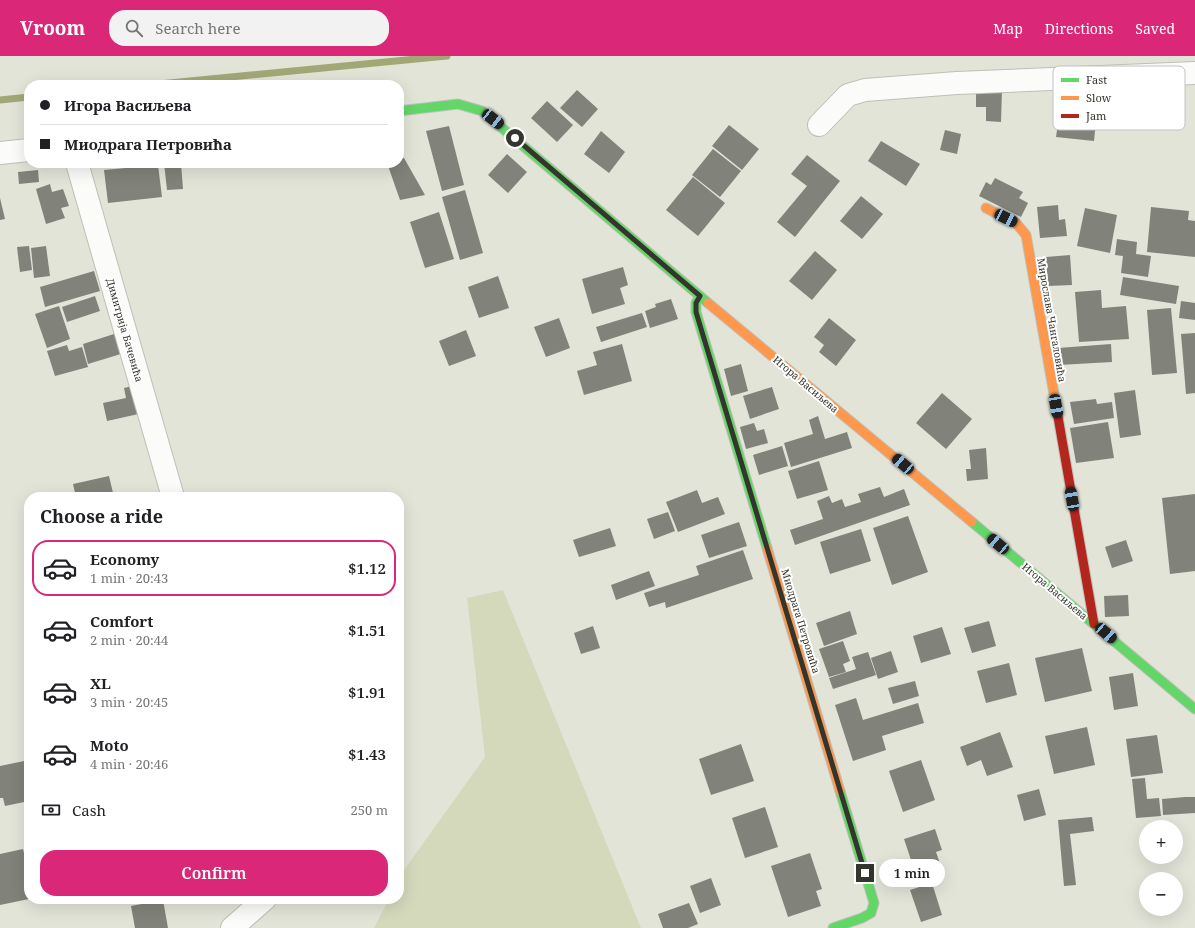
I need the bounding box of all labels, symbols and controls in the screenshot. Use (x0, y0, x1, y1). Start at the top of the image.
search box (109, 10, 389, 46)
text: Vroom (20, 15, 85, 41)
icon: search (123, 17, 145, 39)
text: Search here (155, 18, 240, 38)
text: Map (993, 19, 1023, 38)
text: Directions (1045, 19, 1113, 38)
text: Saved (1135, 19, 1175, 38)
legend (1053, 66, 1185, 130)
text: Fast (1086, 72, 1107, 87)
text: Slow (1086, 90, 1112, 105)
text: Игора Васиљева (64, 95, 192, 115)
car (480, 107, 506, 131)
text: Jam (1085, 108, 1107, 123)
route start (506, 129, 524, 147)
text: Миодрага Петровића (64, 134, 232, 154)
car (993, 207, 1019, 229)
street label: Мирослава Чангаловића (1034, 257, 1070, 384)
street label: Димитрија Бачевића (103, 276, 147, 384)
street label: Игора Васиљева (770, 352, 842, 416)
car (1048, 393, 1064, 419)
car (890, 452, 916, 476)
car (1064, 486, 1080, 512)
text: Choose a ride (40, 504, 163, 528)
car (985, 532, 1011, 556)
text: Economy (90, 549, 159, 569)
icon: car (42, 550, 78, 586)
text: $1.12 (348, 558, 386, 578)
street label: Игора Васиљева (1019, 559, 1091, 623)
street label: Миодрага Петровића (778, 567, 824, 675)
text: 1 min · 20:43 (90, 569, 168, 587)
text: Comfort (90, 611, 153, 631)
icon: car (42, 612, 78, 648)
text: $1.51 (348, 620, 386, 640)
car (1093, 621, 1119, 645)
text: 2 min · 20:44 (90, 631, 168, 649)
text: XL (90, 673, 111, 693)
icon: car (42, 674, 78, 710)
text: $1.91 (348, 682, 386, 702)
text: 3 min · 20:45 (90, 693, 168, 711)
text: Moto (90, 735, 129, 755)
icon: car (42, 736, 78, 772)
text: $1.43 (348, 744, 386, 764)
text: 4 min · 20:46 (90, 755, 168, 773)
icon: cash (40, 799, 62, 821)
text: Cash (72, 800, 106, 820)
text: 250 m (351, 801, 388, 819)
map controls (1139, 820, 1183, 916)
button: + (1139, 820, 1183, 864)
button: Confirm (40, 850, 388, 896)
callout: 1 min (879, 859, 945, 887)
route end (856, 864, 874, 882)
text: 1 min (894, 864, 930, 882)
button: − (1139, 872, 1183, 916)

